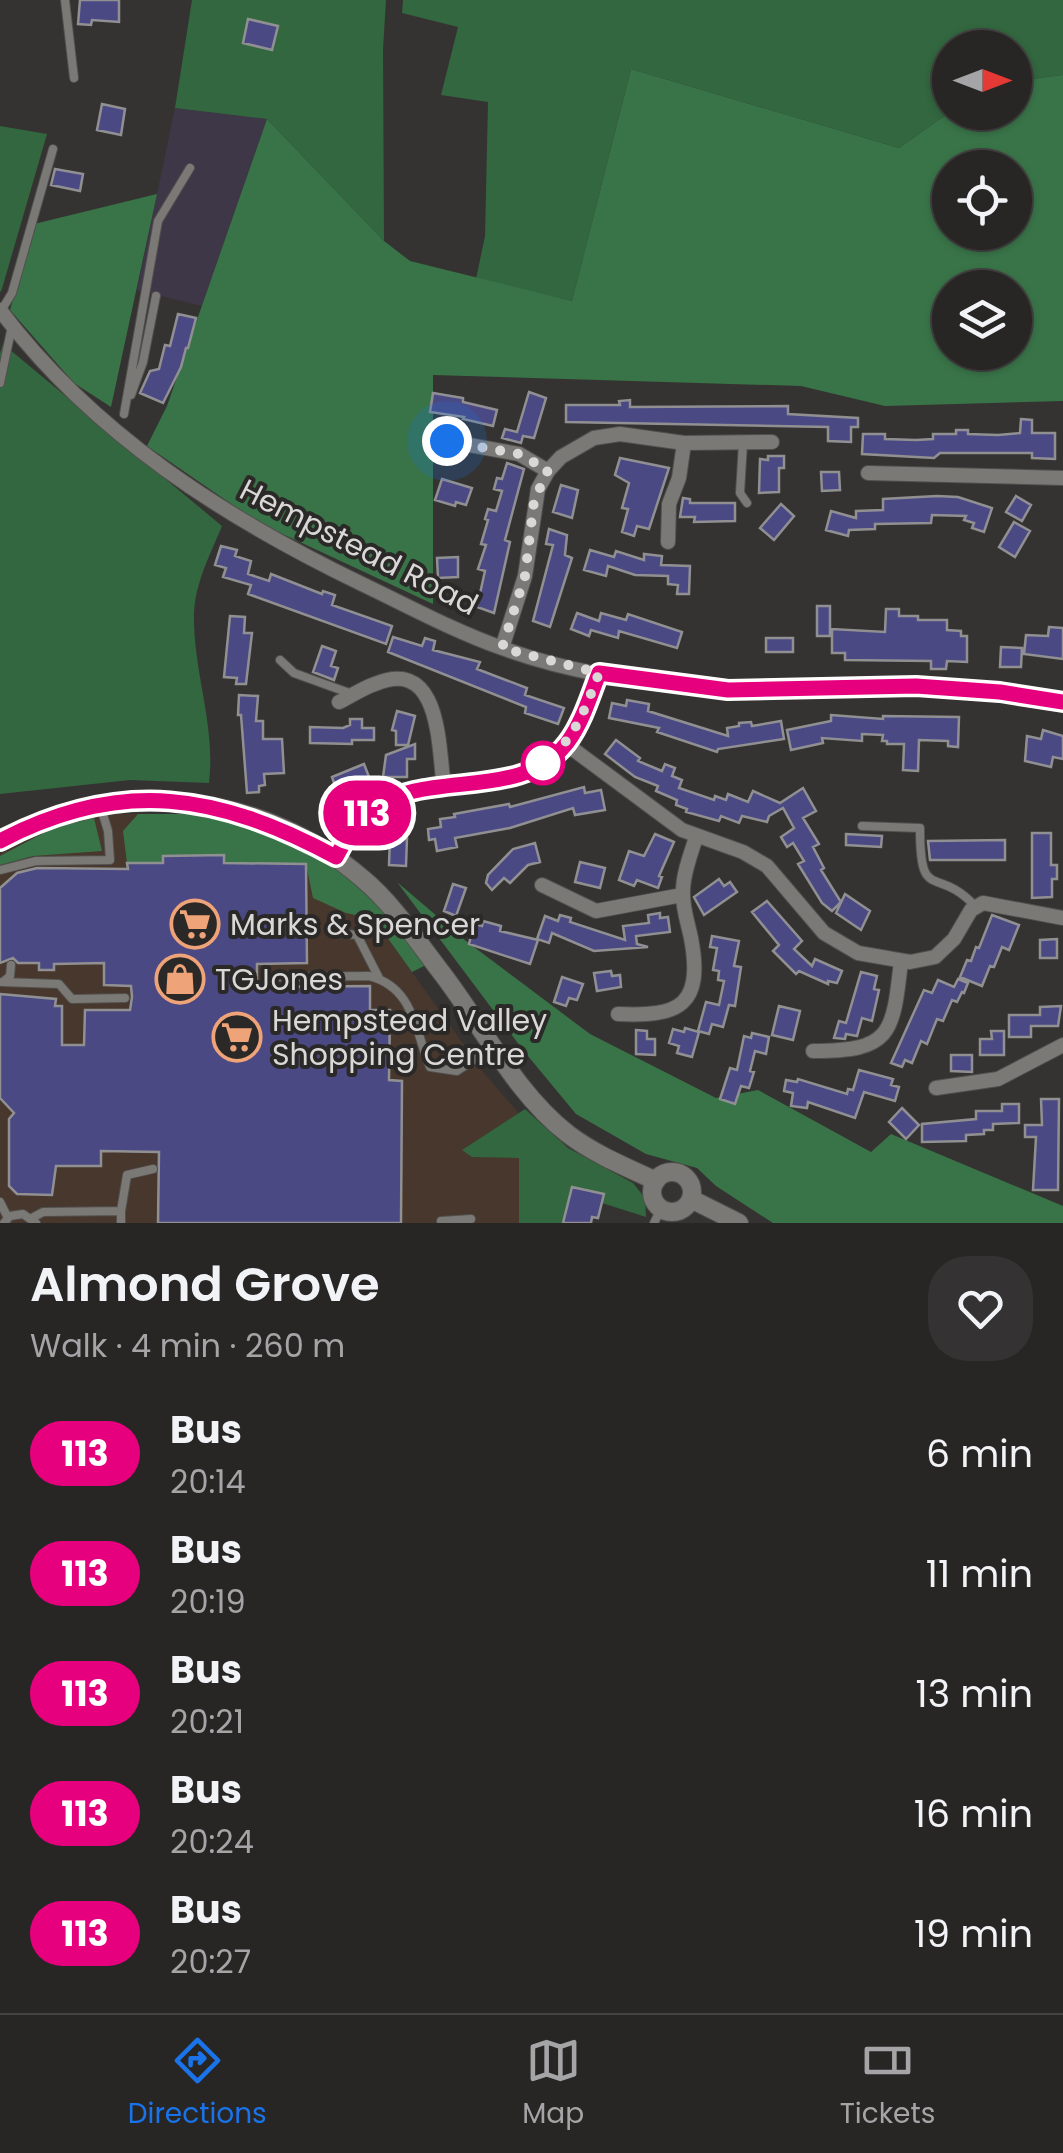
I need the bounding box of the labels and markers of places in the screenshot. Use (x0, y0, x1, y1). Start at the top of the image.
unlabelled marker (522, 742, 564, 784)
supermarket icon: Marks & Spencer (169, 898, 221, 950)
place label: Marks & Spencer (230, 903, 480, 946)
shop icon: TGJones (154, 953, 206, 1005)
place label: TGJones (215, 958, 343, 1001)
place label: Hempstead Valley Shopping Centre (272, 999, 547, 1076)
supermarket icon: Hempstead Valley Shopping Centre (211, 1011, 263, 1063)

